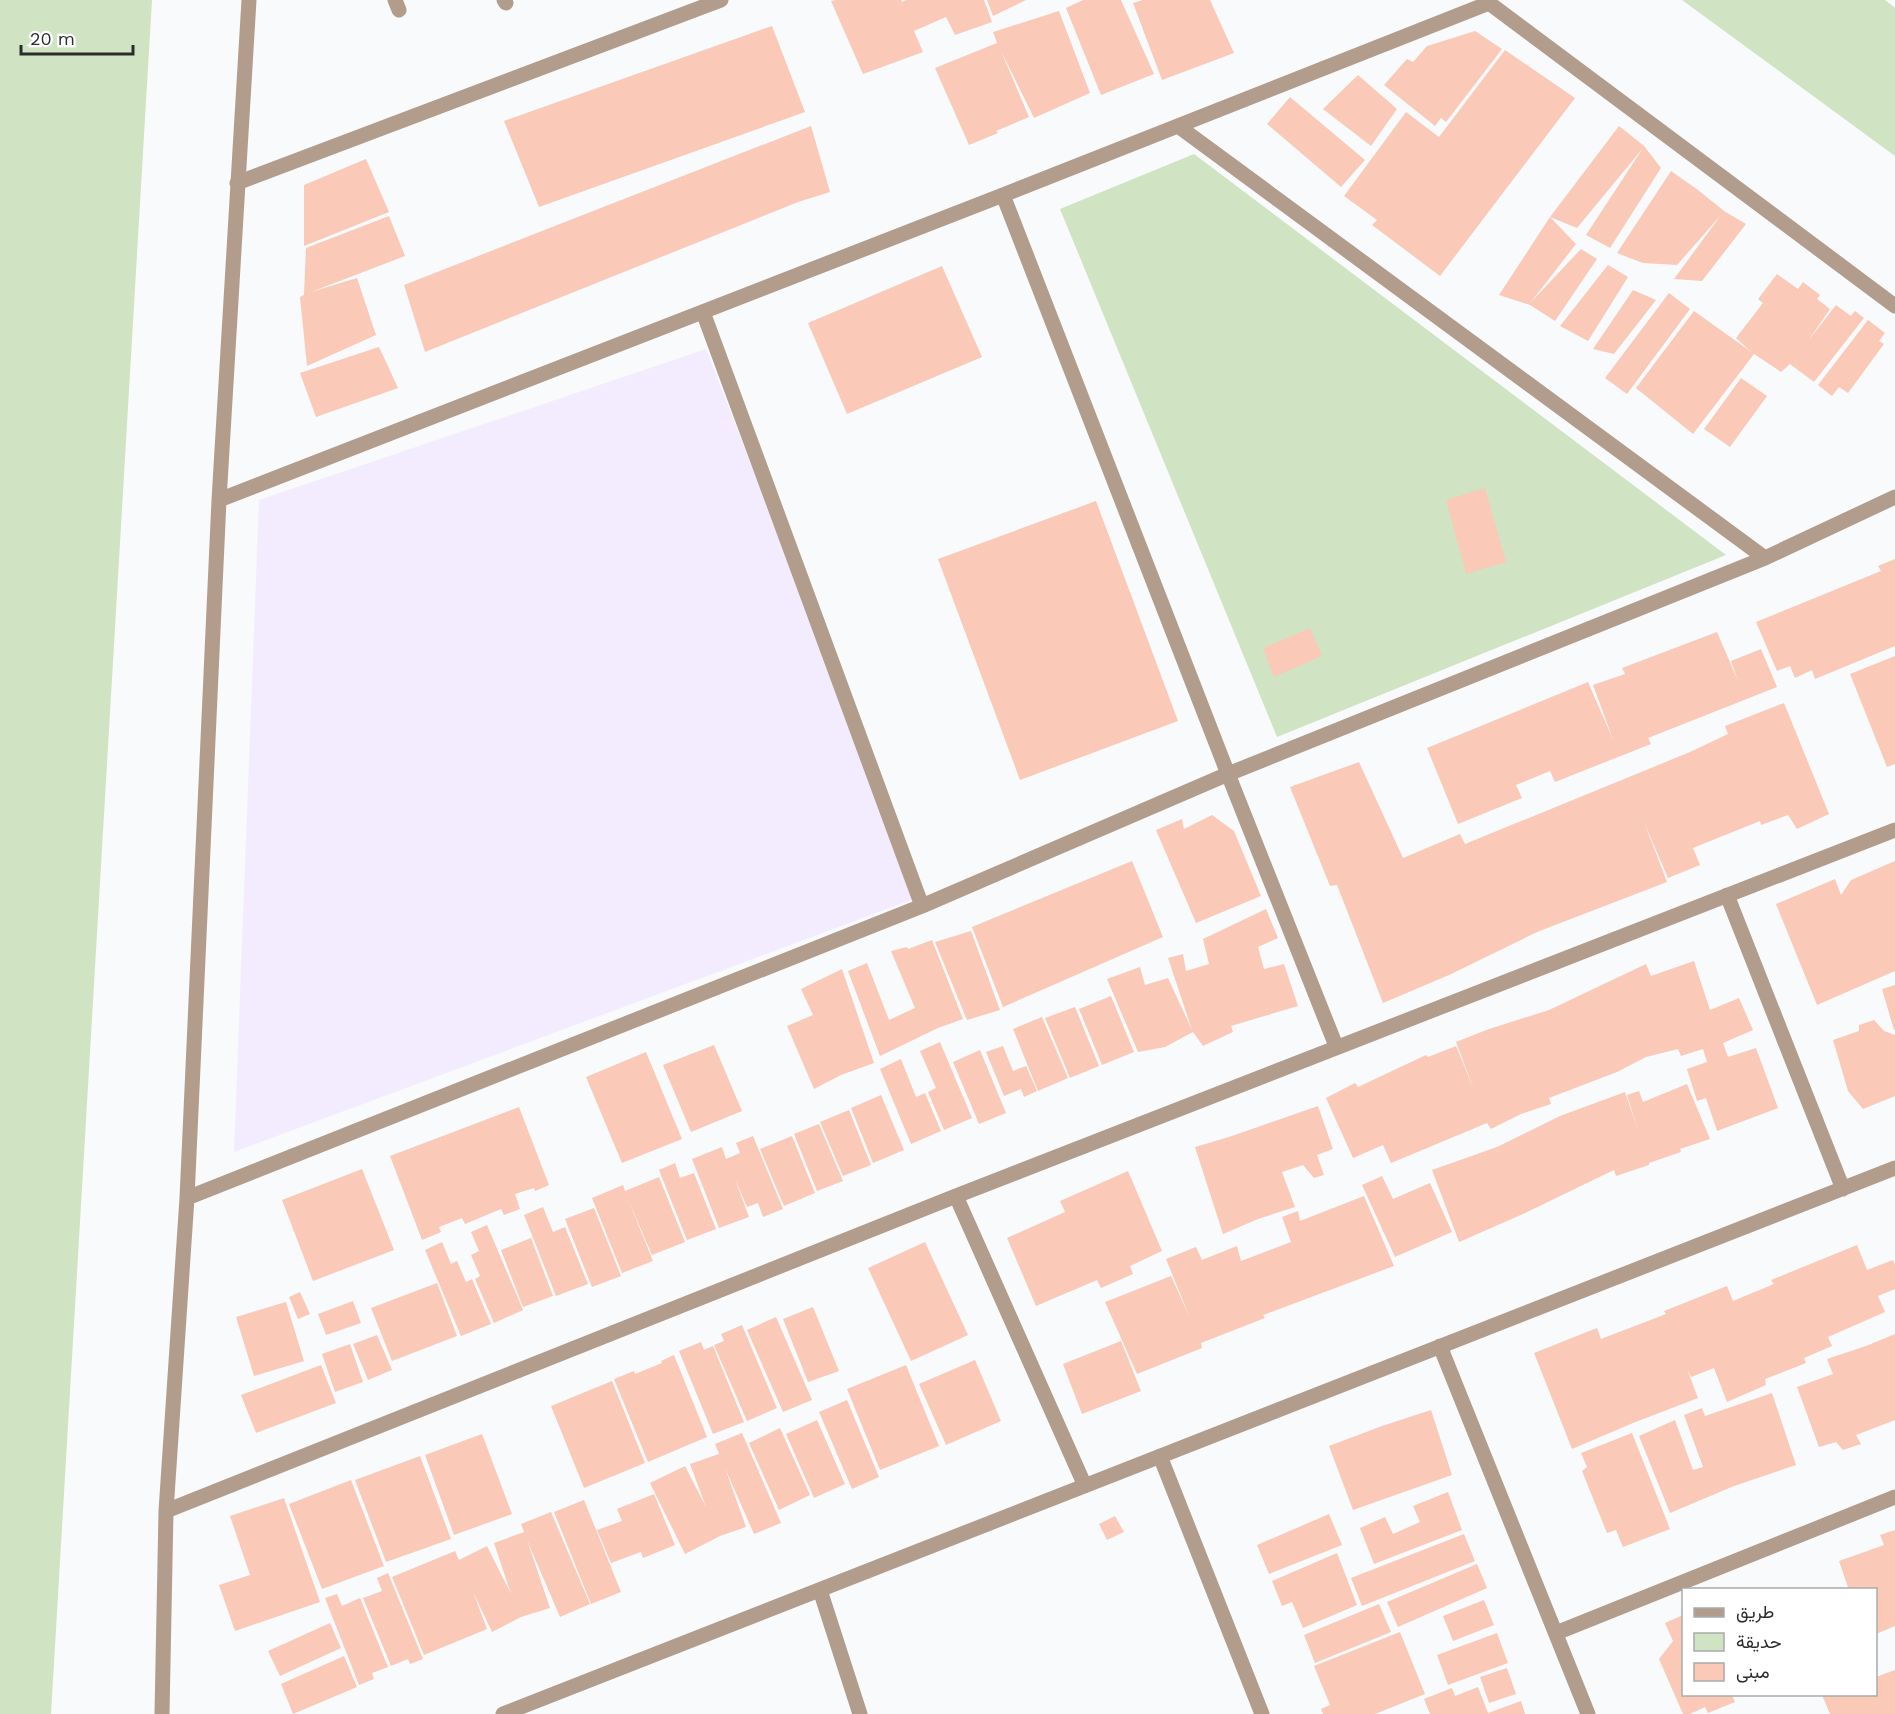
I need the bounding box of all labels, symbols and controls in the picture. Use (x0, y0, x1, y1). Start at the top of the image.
scale bar (21, 18, 134, 56)
text: 20 m (30, 28, 75, 49)
legend (1682, 1588, 1877, 1696)
text: طريق (1736, 1601, 1774, 1623)
text: حديقة (1736, 1631, 1782, 1652)
text: مبنى (1736, 1661, 1770, 1683)

